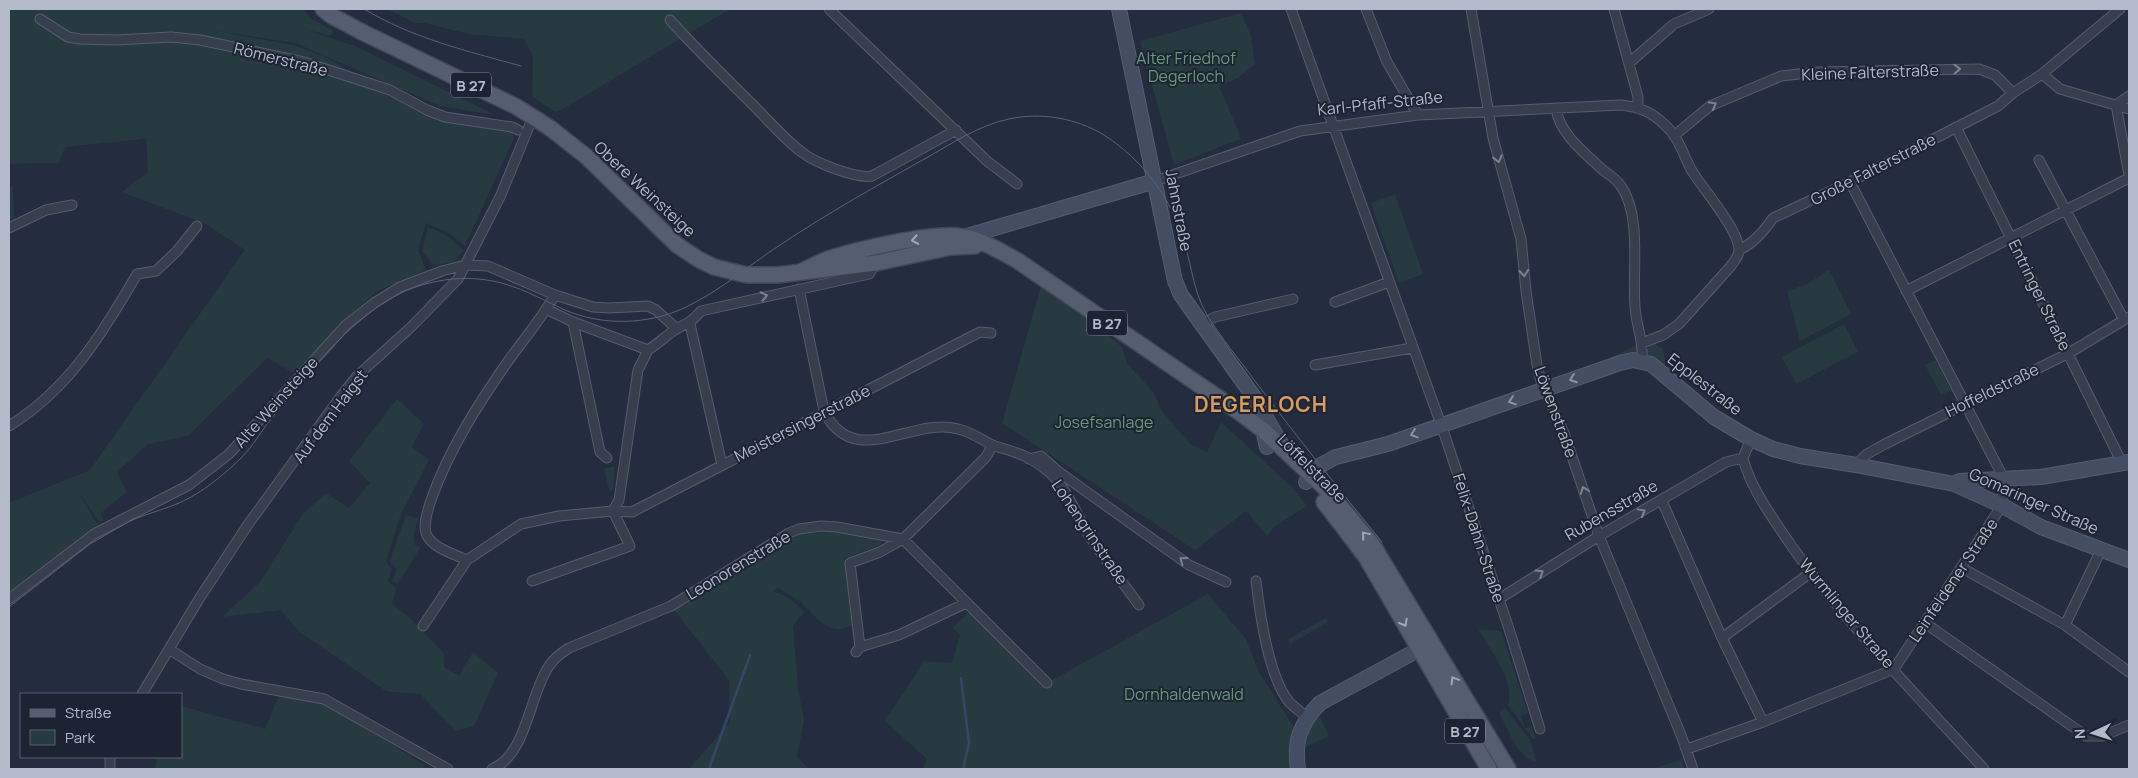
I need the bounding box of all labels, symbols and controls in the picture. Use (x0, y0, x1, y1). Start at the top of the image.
street label: Römerstraße (232, 37, 330, 81)
park label: Alter Friedhof Degerloch (1136, 47, 1236, 87)
street label: Kleine Falterstraße (1801, 59, 1939, 85)
one-way arrow (1953, 64, 1961, 75)
road number: B 27 (451, 72, 491, 98)
street label: Karl-Pfaff-Straße (1316, 85, 1444, 121)
one-way arrow (1708, 101, 1717, 111)
street label: Große Falterstraße (1807, 128, 1939, 210)
street label: Obere Weinsteige (589, 136, 701, 242)
one-way arrow (1492, 154, 1503, 163)
street label: Jahnstraße (1160, 167, 1198, 253)
one-way arrow (911, 234, 919, 244)
street label: Entringer Straße (2004, 236, 2076, 354)
one-way arrow (1518, 270, 1529, 278)
one-way arrow (760, 291, 768, 302)
road number: B 27 (1087, 310, 1127, 336)
street label: Epplestraße (1663, 348, 1747, 420)
street label: Alte Weinsteige (229, 352, 323, 452)
street label: Hoffeldstraße (1942, 358, 2042, 422)
street label: Löwenstraße (1529, 363, 1583, 461)
street label: Auf dem Haigst (288, 365, 372, 467)
one-way arrow (1570, 373, 1578, 383)
street label: Meistersingerstraße (730, 379, 874, 467)
district label: DEGERLOCH (1194, 390, 1328, 418)
one-way arrow (1508, 395, 1517, 405)
park label: Josefsanlage (1055, 411, 1153, 433)
one-way arrow (1411, 428, 1419, 438)
street label: Löffelstraße (1273, 429, 1351, 507)
street label: Gomaringer Straße (1966, 463, 2102, 539)
street label: Felix-Dahn-Straße (1448, 471, 1510, 605)
street label: Rubensstraße (1560, 474, 1662, 546)
street label: Lohengrinstraße (1047, 475, 1133, 589)
one-way arrow (1580, 486, 1590, 495)
one-way arrow (1636, 509, 1645, 519)
street label: Leinfeldener Straße (1903, 514, 2003, 646)
street label: Leonorenstraße (682, 525, 794, 605)
one-way arrow (1361, 532, 1370, 541)
street label: Wurmlinger Straße (1794, 553, 1900, 673)
one-way arrow (1180, 558, 1189, 566)
one-way arrow (1535, 569, 1544, 579)
one-way arrow (1398, 618, 1408, 627)
one-way arrow (1451, 677, 1461, 686)
park label: Dornhaldenwald (1124, 683, 1244, 705)
legend (20, 693, 182, 758)
text: Straße (65, 702, 112, 723)
north arrow (2068, 708, 2118, 758)
road number: B 27 (1445, 718, 1485, 744)
text: Park (65, 727, 95, 748)
text: N (2070, 728, 2089, 740)

